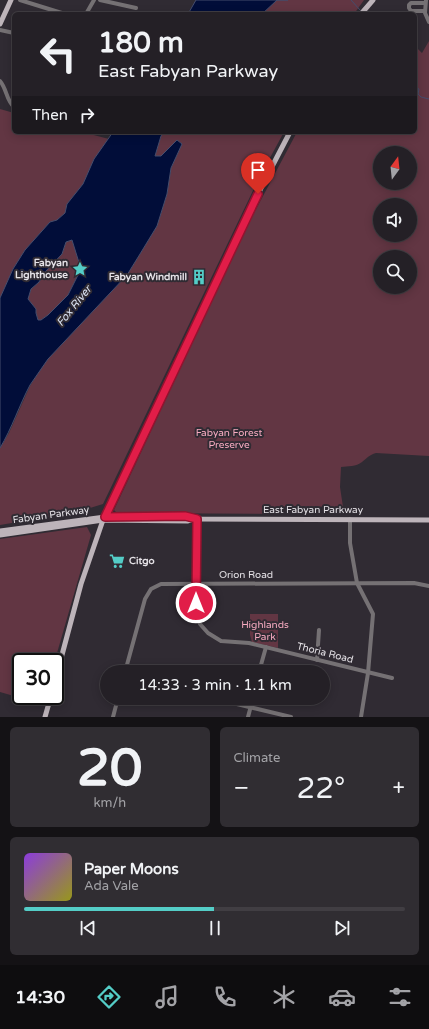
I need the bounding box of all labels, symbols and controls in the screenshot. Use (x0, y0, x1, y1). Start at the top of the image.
text: 180 m (98, 26, 184, 60)
icon: left (32, 28, 84, 80)
text: East Fabyan Parkway (98, 60, 278, 82)
icon: right (76, 104, 98, 126)
text: Then (32, 106, 68, 124)
north arrow (373, 146, 417, 190)
map controls (373, 146, 417, 294)
pin (241, 153, 275, 194)
icon: arrive (247, 159, 269, 181)
button: sound (373, 198, 417, 242)
button: search (373, 250, 417, 294)
place label: Fabyan Lighthouse (15, 257, 68, 281)
place icon: Fabyan Lighthouse (71, 260, 89, 278)
building icon: Fabyan Windmill (190, 268, 208, 286)
place label: Fabyan Windmill (109, 271, 187, 283)
water label: Fox River (54, 282, 95, 329)
park label: Fabyan Forest Preserve (196, 427, 262, 451)
street label: Fabyan Parkway (12, 504, 91, 526)
street label: East Fabyan Parkway (263, 504, 364, 516)
supermarket icon: Citgo (108, 552, 126, 570)
place label: Citgo (129, 555, 155, 567)
street label: Orion Road (219, 569, 273, 581)
position arrow (175, 582, 217, 624)
park label: Highlands Park (241, 619, 289, 643)
street label: Thoria Road (295, 640, 355, 666)
speed limit sign: 30 (12, 653, 64, 705)
text: 14:33 · 3 min · 1.1 km (138, 676, 292, 694)
text: 20 (77, 737, 142, 800)
text: Climate (234, 750, 280, 766)
text: 22° (296, 770, 345, 807)
text: − (234, 775, 249, 801)
text: + (393, 775, 405, 801)
text: km/h (93, 795, 126, 811)
text: Paper Moons (84, 860, 179, 878)
text: Ada Vale (84, 878, 139, 894)
icon: previous (77, 917, 99, 939)
icon: pause (204, 917, 226, 939)
icon: next (331, 917, 353, 939)
icon: directions (95, 983, 123, 1011)
icon: music (153, 983, 181, 1011)
icon: phone (211, 983, 239, 1011)
icon: climate (270, 983, 298, 1011)
icon: car (328, 983, 356, 1011)
icon: filters (386, 983, 414, 1011)
text: 14:30 (15, 986, 65, 1008)

